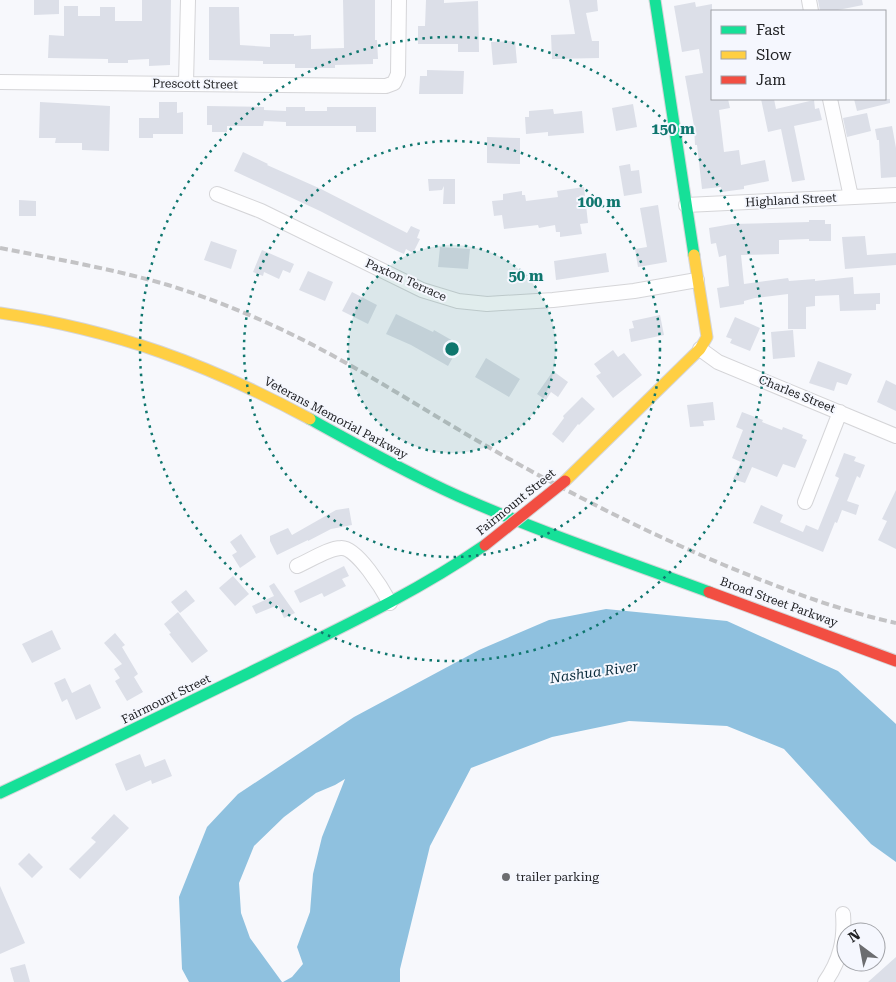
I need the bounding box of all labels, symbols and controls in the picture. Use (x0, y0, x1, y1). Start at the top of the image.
legend (711, 10, 886, 100)
text: Fast (756, 21, 786, 39)
text: Slow (756, 46, 792, 64)
text: Jam (756, 71, 786, 89)
street label: Prescott Street (152, 76, 238, 92)
text: 150 m (651, 120, 695, 138)
street label: Highland Street (745, 191, 837, 209)
text: 100 m (577, 193, 621, 211)
street label: Paxton Terrace (363, 256, 449, 304)
text: 50 m (508, 267, 544, 285)
centre of rings (443, 340, 461, 358)
street label: Charles Street (757, 372, 838, 416)
street label: Veterans Memorial Parkway (262, 374, 411, 462)
street label: Fairmount Street (474, 466, 559, 538)
street label: Broad Street Parkway (718, 574, 841, 630)
water label: Nashua River (548, 658, 639, 686)
street label: Fairmount Street (119, 671, 213, 727)
place label: trailer parking (516, 870, 599, 884)
marker: trailer parking (500, 871, 512, 883)
north arrow (836, 922, 886, 972)
text: N (845, 926, 863, 946)

